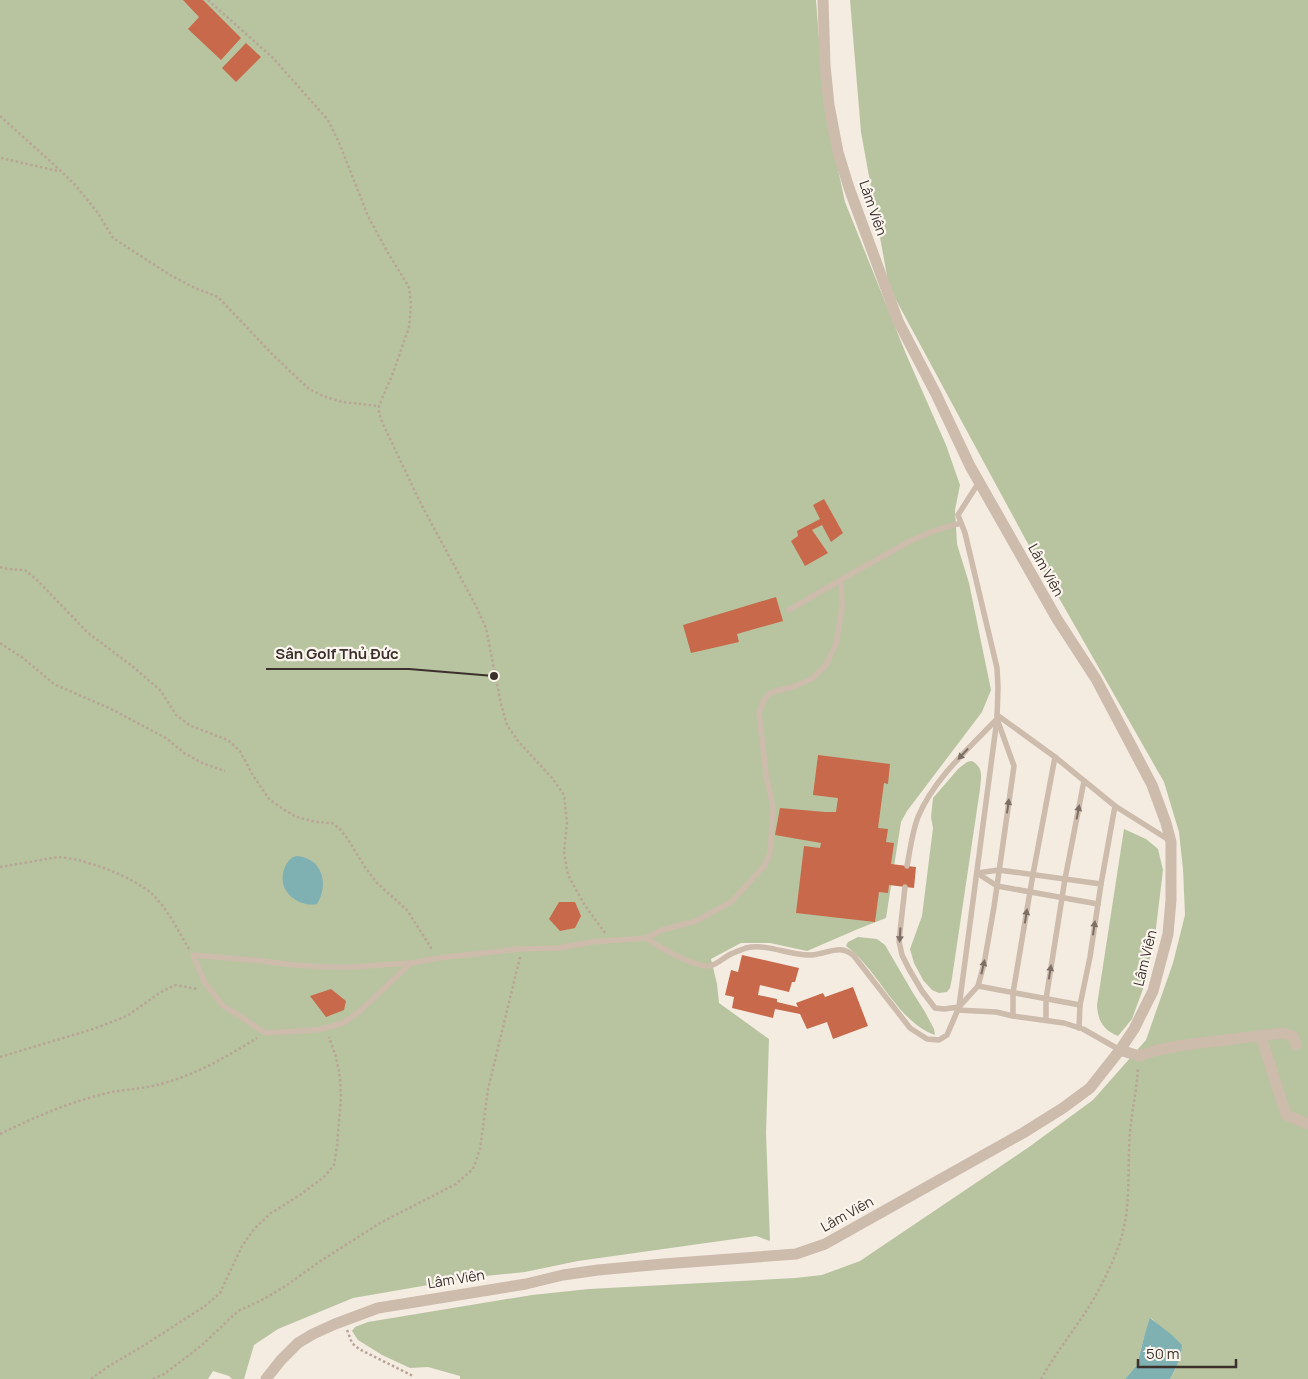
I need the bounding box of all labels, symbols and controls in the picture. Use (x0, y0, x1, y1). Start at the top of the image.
street label: Lâm Viên (855, 178, 892, 238)
street label: Lâm Viên (1024, 540, 1069, 599)
callout: Sân Golf Thủ Đức (266, 639, 409, 669)
text: Sân Golf Thủ Đức (275, 643, 399, 664)
one-way arrow (957, 748, 969, 760)
one-way arrow (1004, 798, 1012, 814)
one-way arrow (1074, 804, 1082, 820)
one-way arrow (1023, 908, 1031, 924)
one-way arrow (1090, 920, 1098, 936)
one-way arrow (896, 928, 904, 944)
street label: Lâm Viên (1128, 928, 1161, 988)
one-way arrow (979, 959, 987, 974)
one-way arrow (1047, 964, 1055, 980)
street label: Lâm Viên (817, 1191, 876, 1236)
street label: Lâm Viên (426, 1265, 486, 1292)
scale bar (1138, 1336, 1236, 1368)
text: 50 m (1146, 1343, 1180, 1364)

